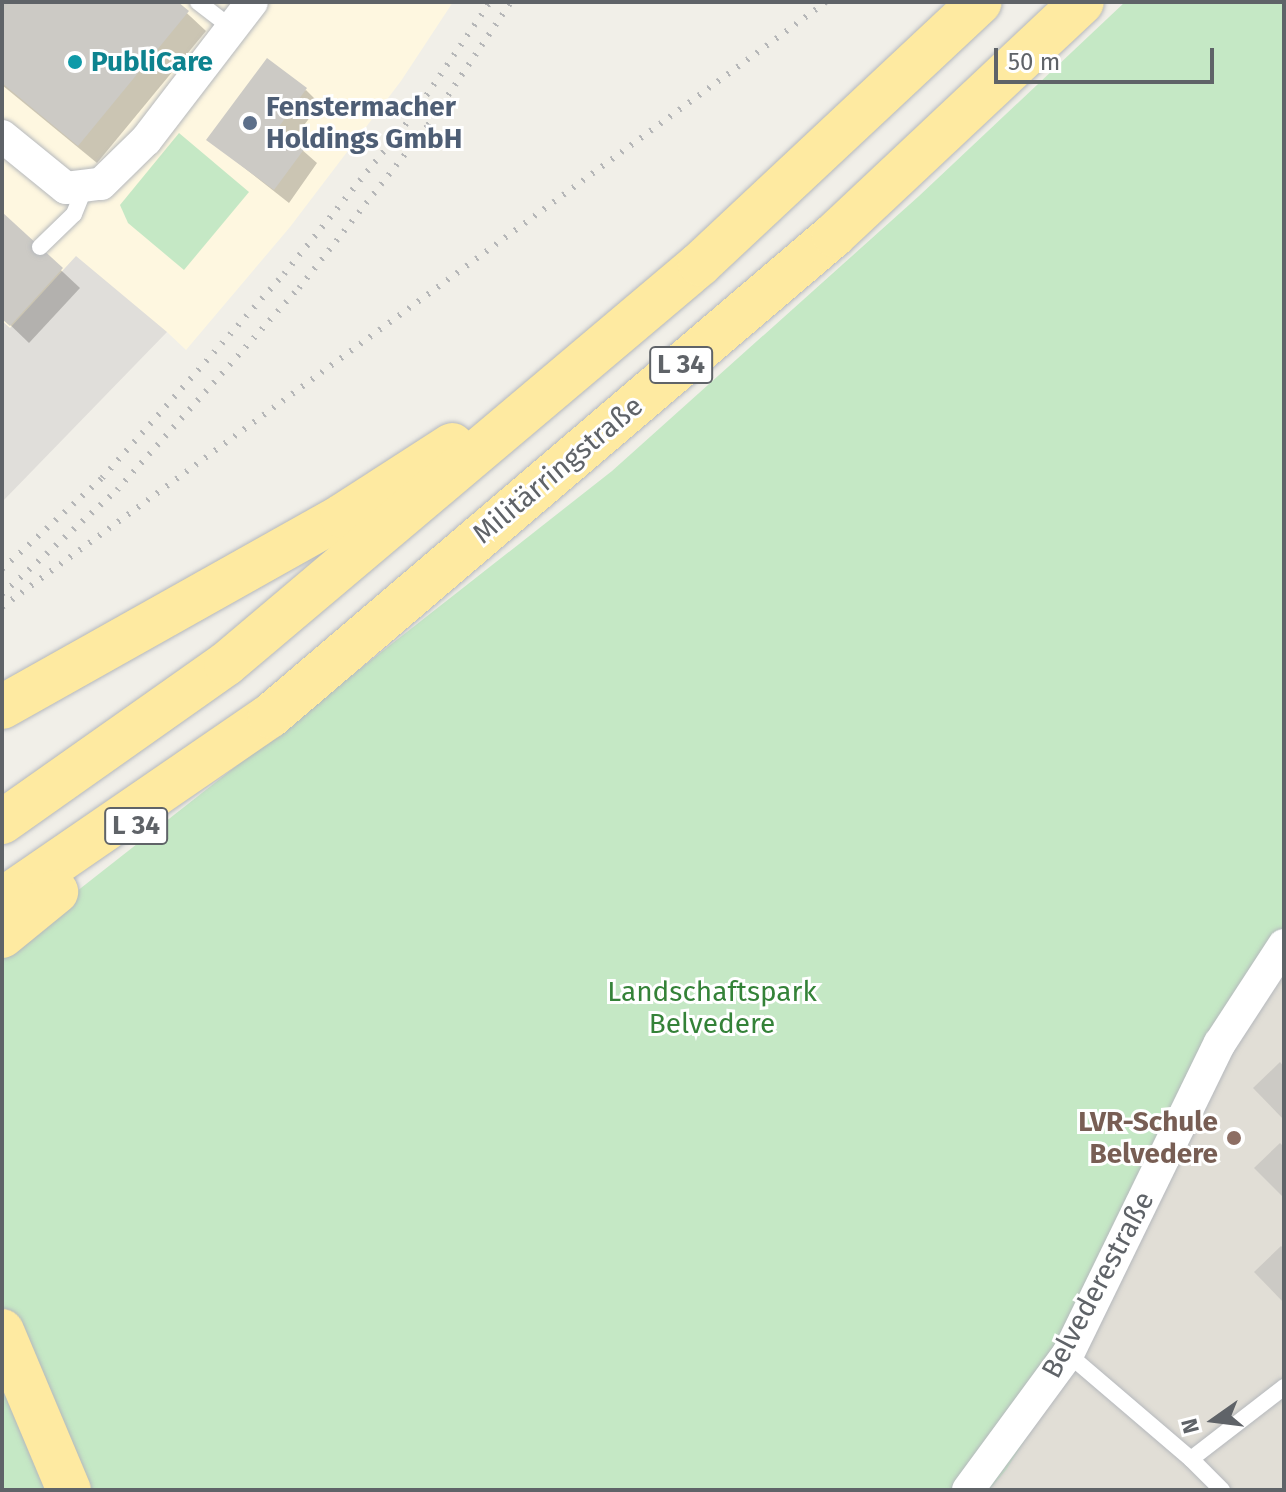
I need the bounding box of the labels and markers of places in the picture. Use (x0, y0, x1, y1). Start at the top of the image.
place label: PubliCare (91, 45, 213, 79)
marker: PubliCare (66, 53, 84, 71)
place label: Fenstermacher Holdings GmbH (266, 90, 462, 156)
marker: Fenstermacher Holdings GmbH (241, 114, 259, 132)
place label: LVR-Schule Belvedere (1078, 1105, 1218, 1171)
marker: LVR-Schule Belvedere (1225, 1129, 1243, 1147)

